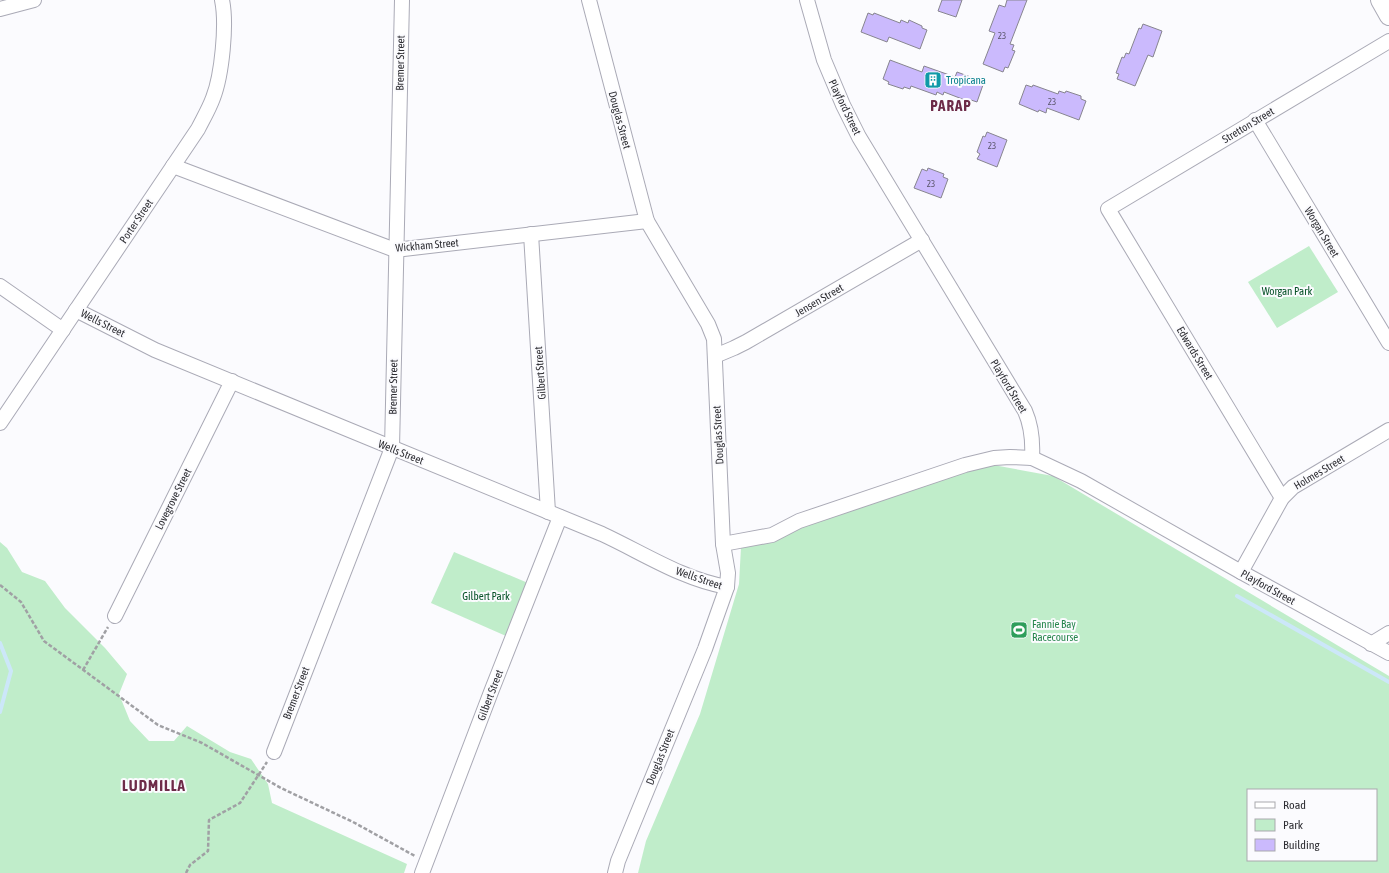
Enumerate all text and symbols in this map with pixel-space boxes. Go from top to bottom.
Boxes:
house number: 23 [998,31,1006,41]
street label: Bremer Street [394,35,406,91]
building icon: Tropicana [923,70,943,90]
place label: Tropicana [946,74,986,86]
street label: Playford Street [826,77,864,137]
street label: Douglas Street [607,90,633,150]
district label: PARAP [930,97,972,114]
house number: 23 [1048,97,1056,107]
street label: Stretton Street [1220,105,1276,145]
house number: 23 [988,141,996,151]
house number: 23 [927,179,935,189]
street label: Porter Street [117,197,155,245]
street label: Worgan Street [1302,205,1342,259]
street label: Wickham Street [395,236,459,254]
street label: Jensen Street [793,281,845,319]
park label: Worgan Park [1262,285,1312,297]
street label: Wells Street [79,307,127,339]
street label: Edwards Street [1175,324,1215,382]
street label: Gilbert Street [532,346,548,400]
street label: Playford Street [988,357,1030,415]
street label: Bremer Street [387,359,399,415]
street label: Douglas Street [710,405,726,465]
street label: Wells Street [376,437,426,467]
street label: Holmes Street [1292,452,1346,492]
street label: Lovegrove Street [152,467,194,531]
street label: Wells Street [674,565,724,591]
street label: Playford Street [1239,567,1297,607]
park label: Gilbert Park [462,590,510,602]
place label: Fannie Bay Racecourse [1032,618,1078,643]
sports icon: Fannie Bay Racecourse [1009,620,1029,640]
street label: Bremer Street [280,665,312,721]
street label: Gilbert Street [475,668,505,722]
street label: Douglas Street [643,727,677,787]
district label: LUDMILLA [122,777,186,794]
legend [1247,789,1377,861]
text: Road [1283,798,1306,812]
text: Park [1283,818,1304,832]
text: Building [1283,838,1321,852]

